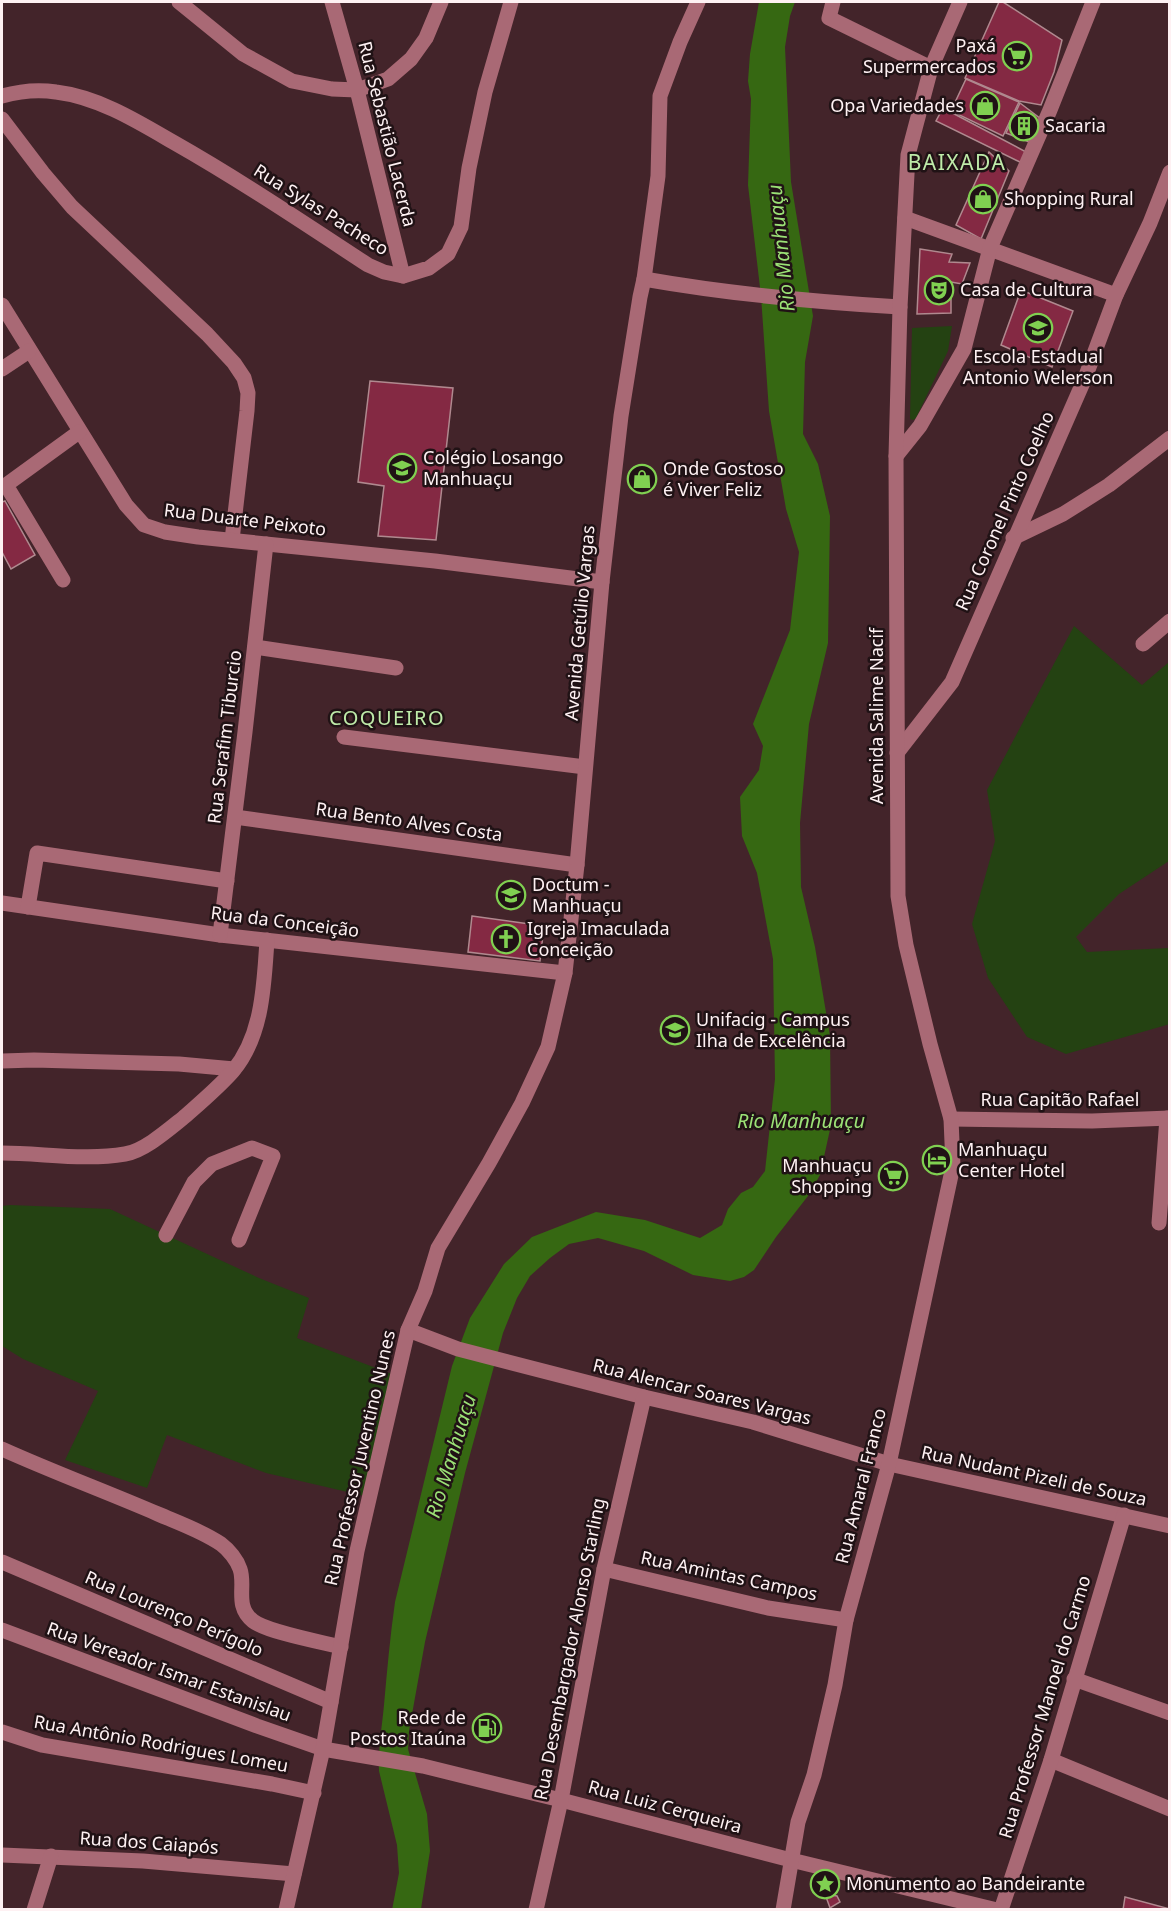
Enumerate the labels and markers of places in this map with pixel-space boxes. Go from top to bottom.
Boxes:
place label: Paxá Supermercados [863,33,996,78]
supermarket icon: Paxá Supermercados [1001,40,1033,72]
shop icon: Opa Variedades [969,90,1001,122]
place label: Opa Variedades [830,93,964,117]
building icon: Sacaria [1008,110,1040,142]
place label: Sacaria [1045,113,1106,137]
shop icon: Shopping Rural [967,183,999,215]
place label: Shopping Rural [1004,186,1134,210]
theatre icon: Casa de Cultura [923,274,955,306]
place label: Casa de Cultura [960,277,1093,301]
school or university icon: Escola Estadual Antonio Welerson [1022,312,1054,344]
place label: Escola Estadual Antonio Welerson [963,344,1113,389]
place label: Colégio Losango Manhuaçu [423,445,563,490]
school or university icon: Colégio Losango Manhuaçu [386,452,418,484]
place label: Onde Gostoso é Viver Feliz [663,456,784,501]
shop icon: Onde Gostoso é Viver Feliz [626,463,658,495]
place label: Doctum - Manhuaçu [532,872,622,917]
school or university icon: Doctum - Manhuaçu [495,879,527,911]
place label: Igreja Imaculada Conceição [527,916,670,961]
church icon: Igreja Imaculada Conceição [490,923,522,955]
place label: Unifacig - Campus Ilha de Excelência [696,1007,850,1052]
school or university icon: Unifacig - Campus Ilha de Excelência [659,1014,691,1046]
place label: Manhuaçu Center Hotel [958,1137,1065,1182]
hotel icon: Manhuaçu Center Hotel [921,1144,953,1176]
place label: Manhuaçu Shopping [782,1153,872,1198]
supermarket icon: Manhuaçu Shopping [877,1160,909,1192]
place label: Rede de Postos Itaúna [350,1705,466,1750]
fuel station icon: Rede de Postos Itaúna [471,1712,503,1744]
place icon: Monumento ao Bandeirante [809,1868,841,1900]
place label: Monumento ao Bandeirante [846,1871,1085,1895]

